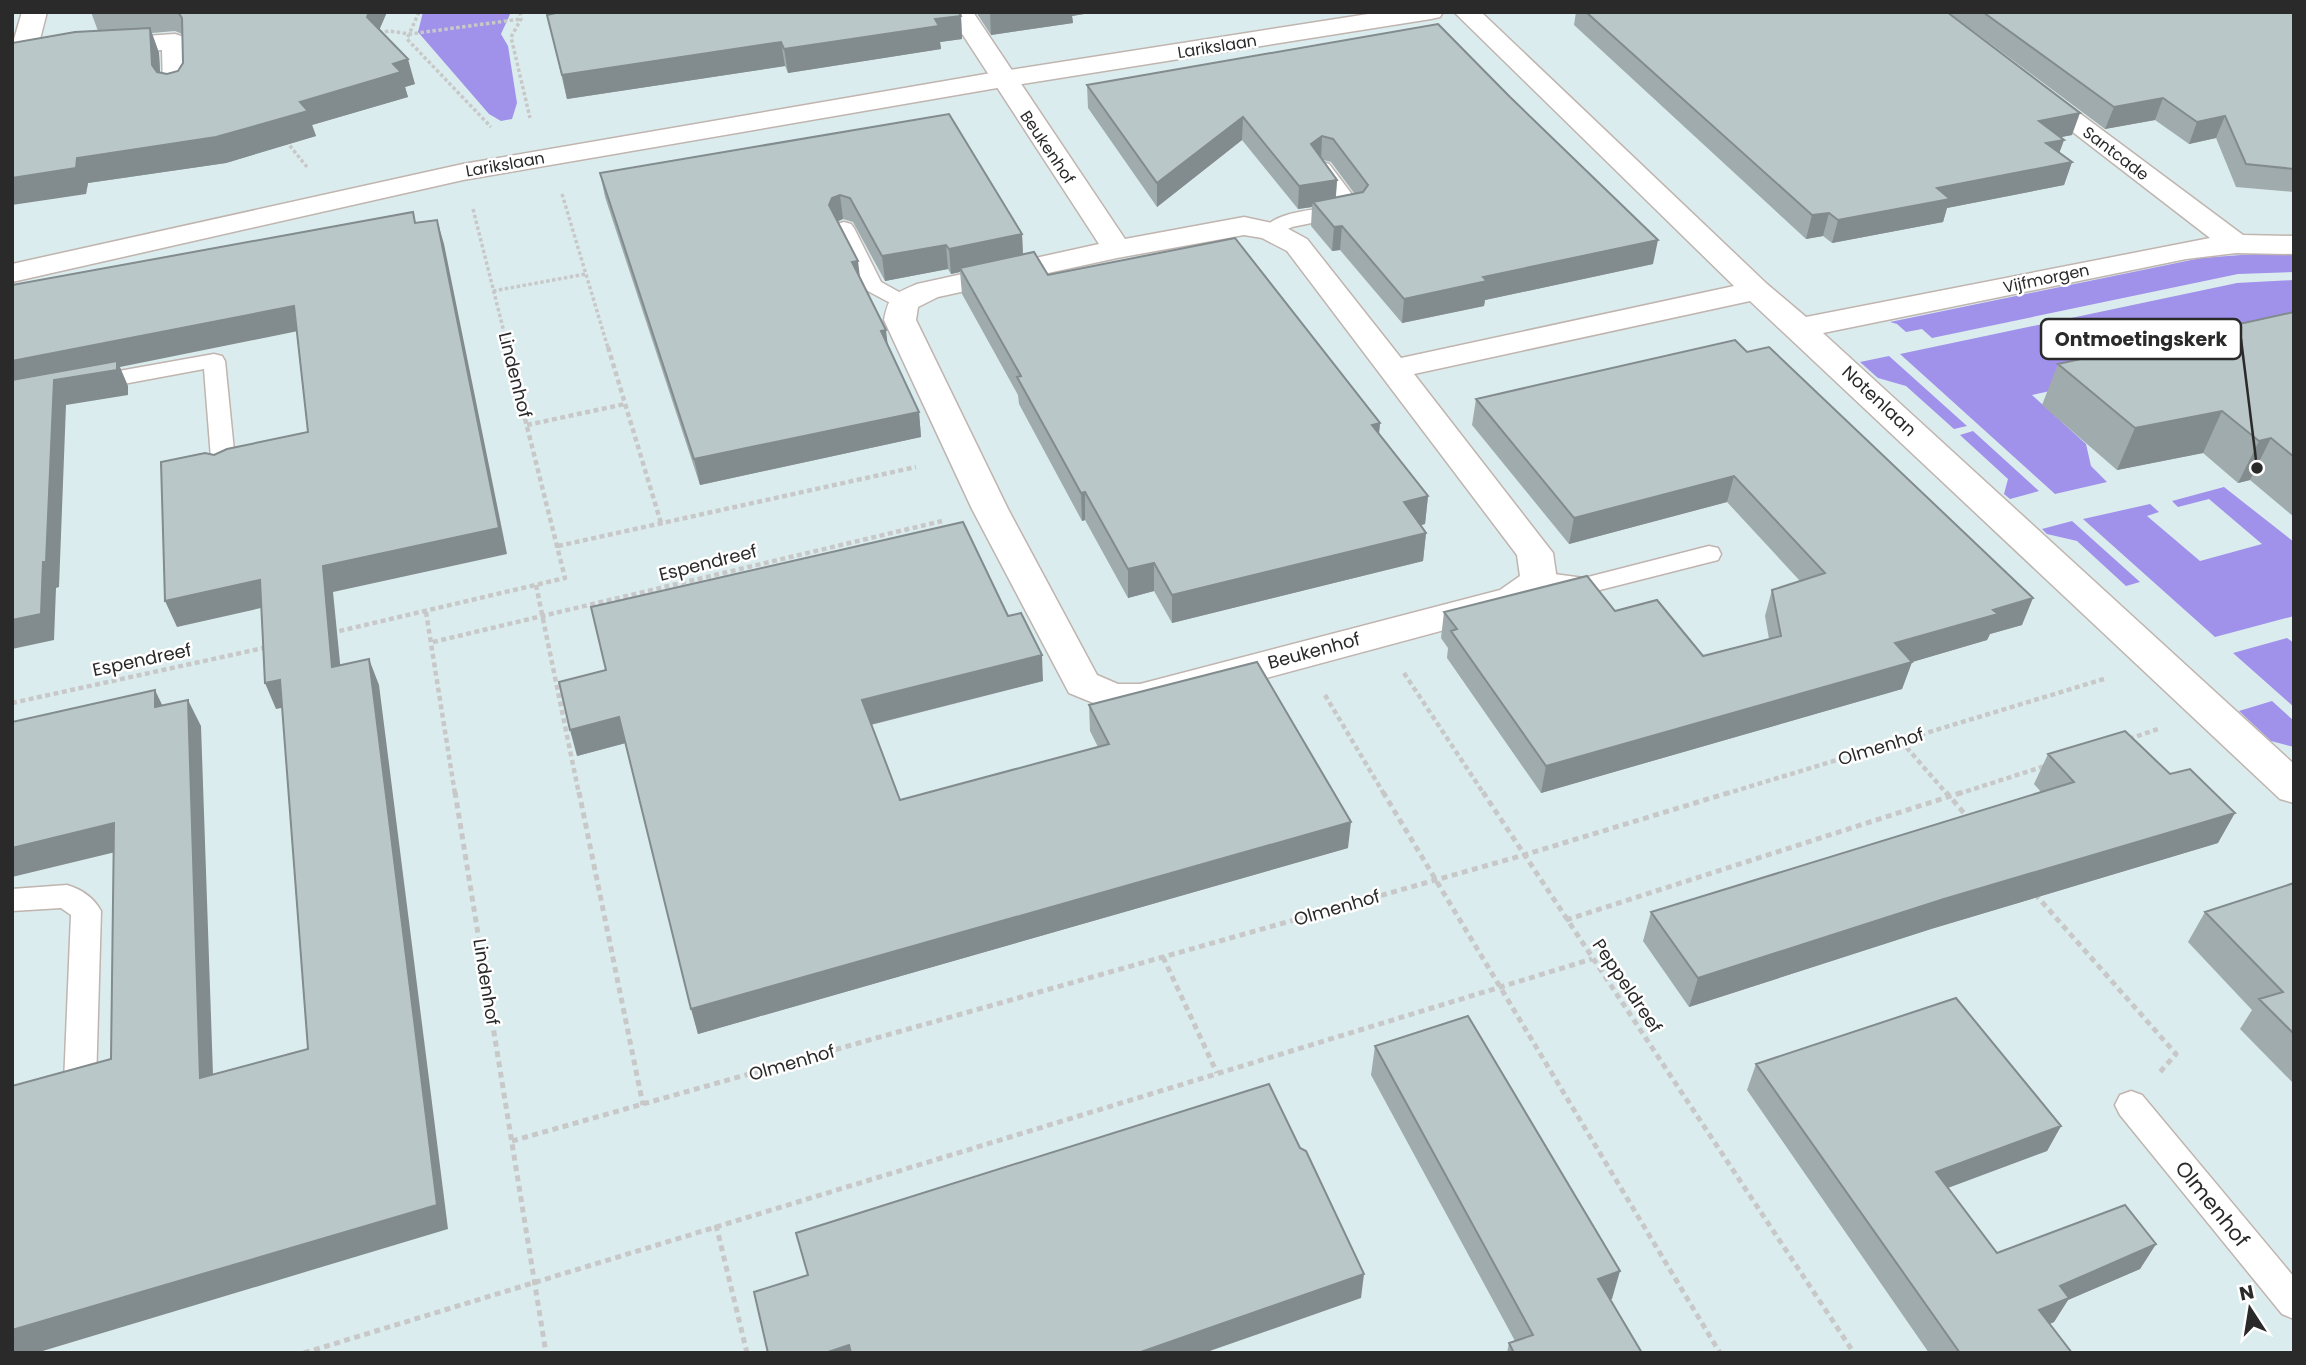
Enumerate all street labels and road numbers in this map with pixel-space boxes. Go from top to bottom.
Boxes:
street label: Larikslaan [1176,29,1258,64]
street label: Beukenhof [1015,106,1081,189]
street label: Santcade [2078,121,2154,186]
street label: Larikslaan [464,146,546,183]
street label: Vijfmorgen [2001,258,2091,299]
street label: Lindenhof [493,329,538,420]
street label: Notenlaan [1837,360,1922,442]
street label: Espendreef [656,538,760,587]
street label: Beukenhof [1265,626,1363,675]
street label: Espendreef [90,637,194,682]
street label: Olmenhof [1835,722,1927,771]
street label: Olmenhof [1291,883,1383,932]
street label: Peppeldreef [1587,934,1668,1038]
street label: Lindenhof [467,937,506,1027]
street label: Olmenhof [746,1038,838,1087]
street label: Olmenhof [2169,1154,2256,1253]

